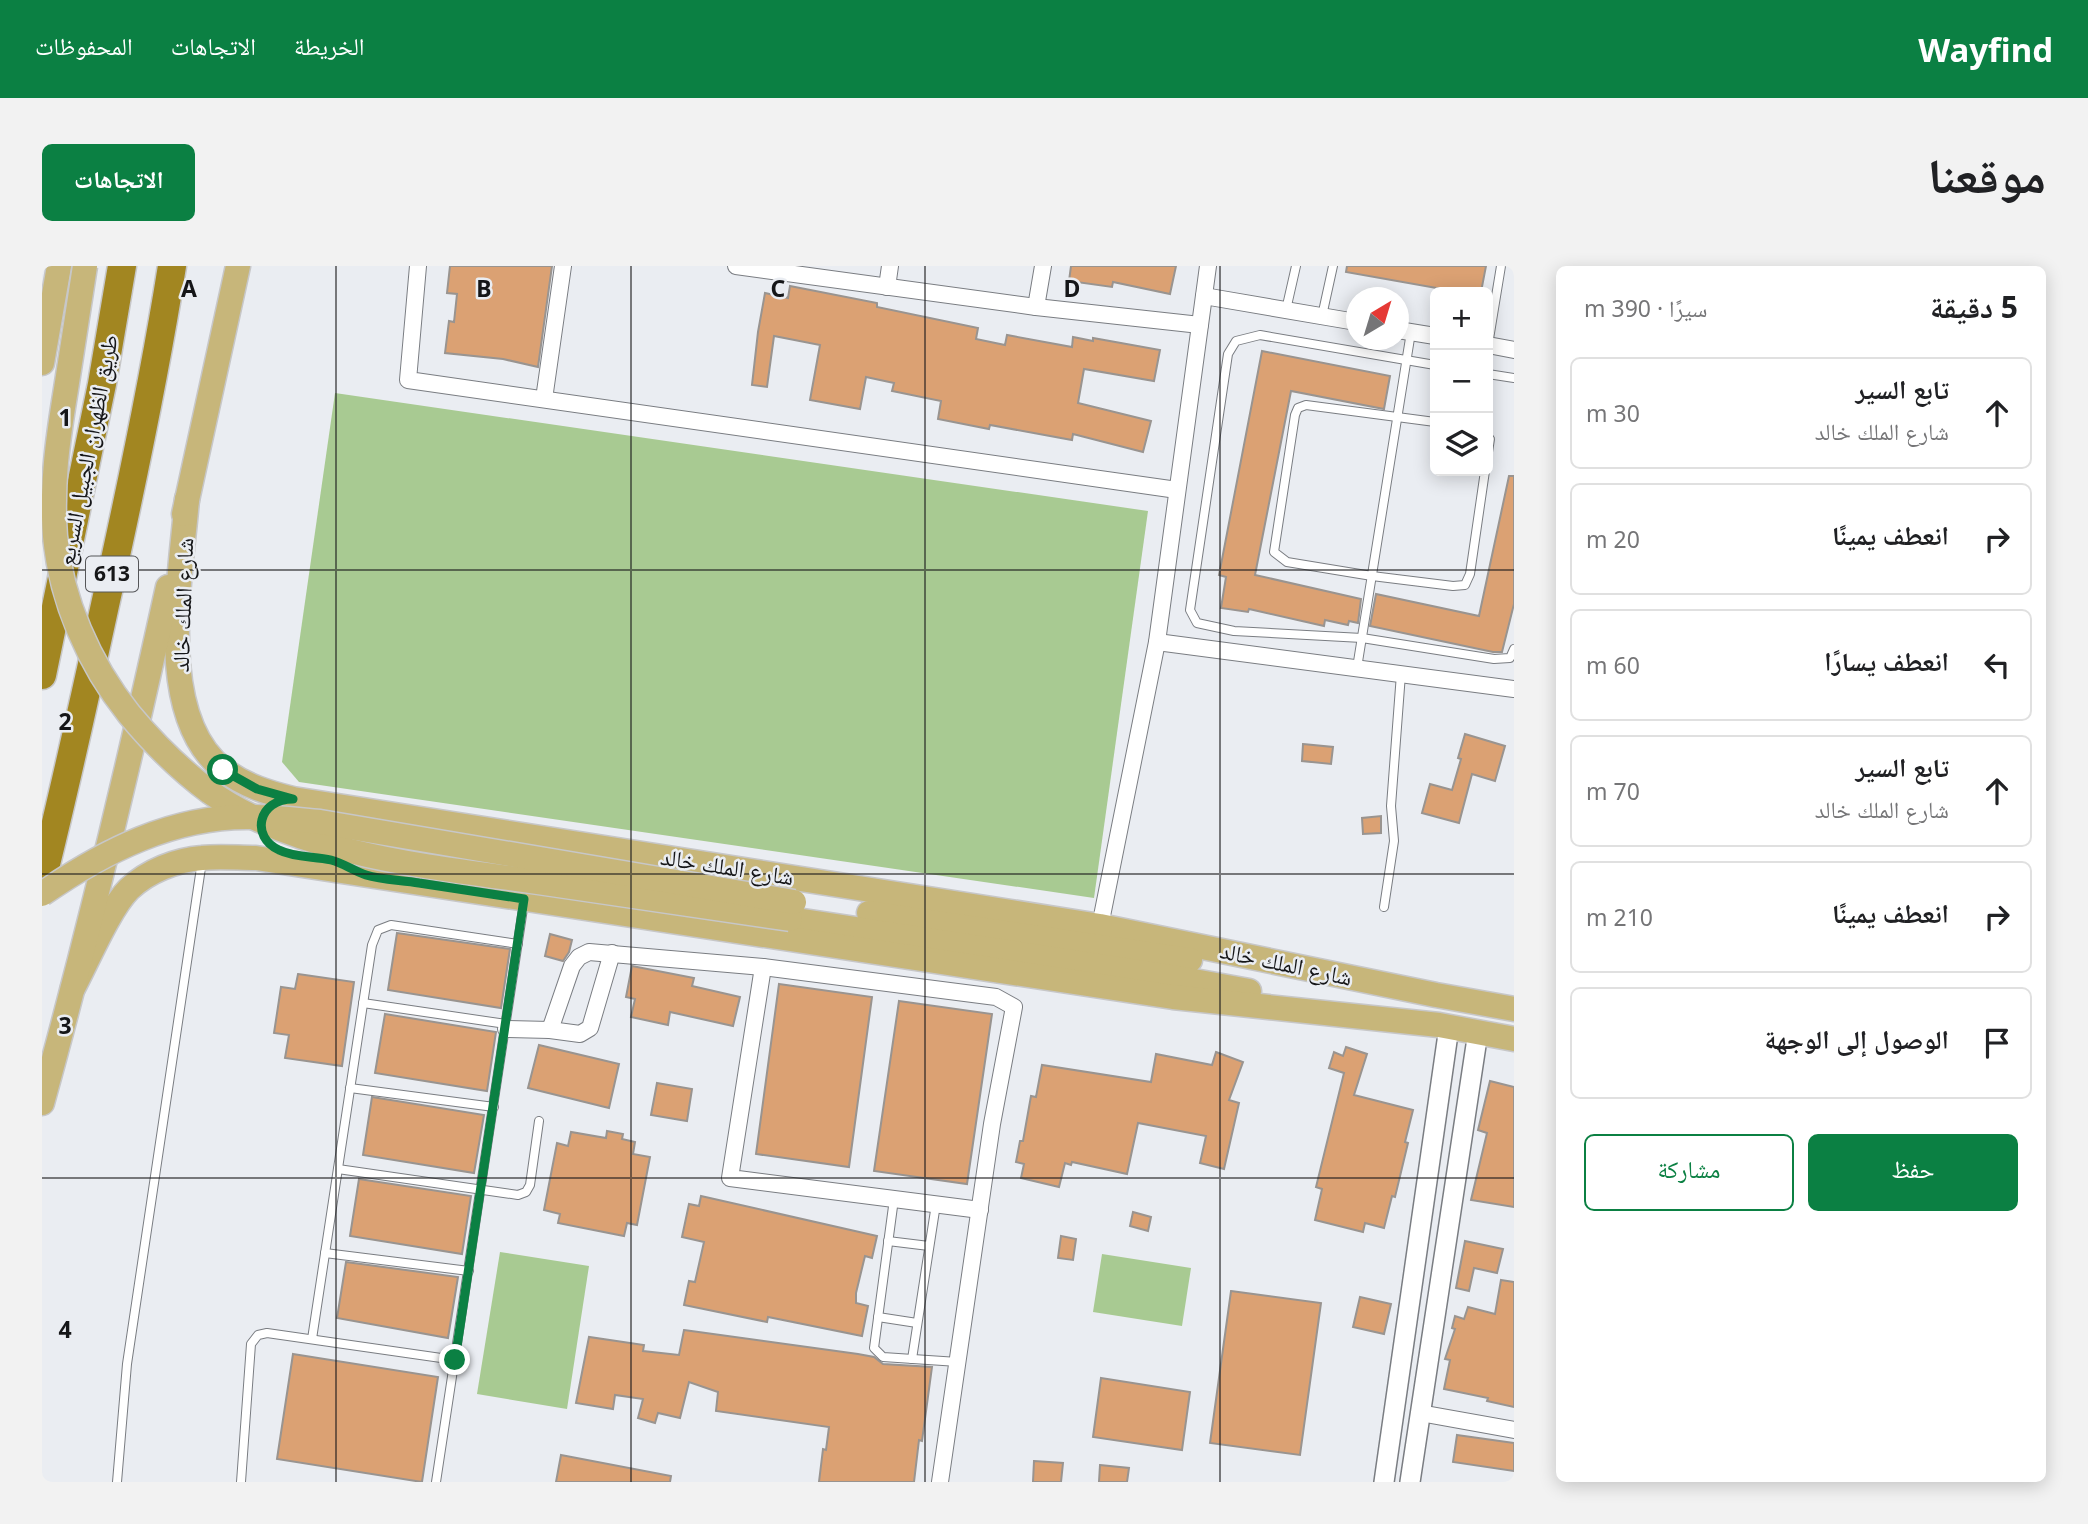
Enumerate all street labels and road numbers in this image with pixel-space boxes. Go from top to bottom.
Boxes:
street label: طريق الظهران الجبيل السريع [49,331,125,568]
street label: شارع الملك خالد [164,537,200,673]
road number: 613 [86,556,138,592]
street label: شارع الملك خالد [658,840,796,892]
street label: شارع الملك خالد [1217,933,1355,993]

